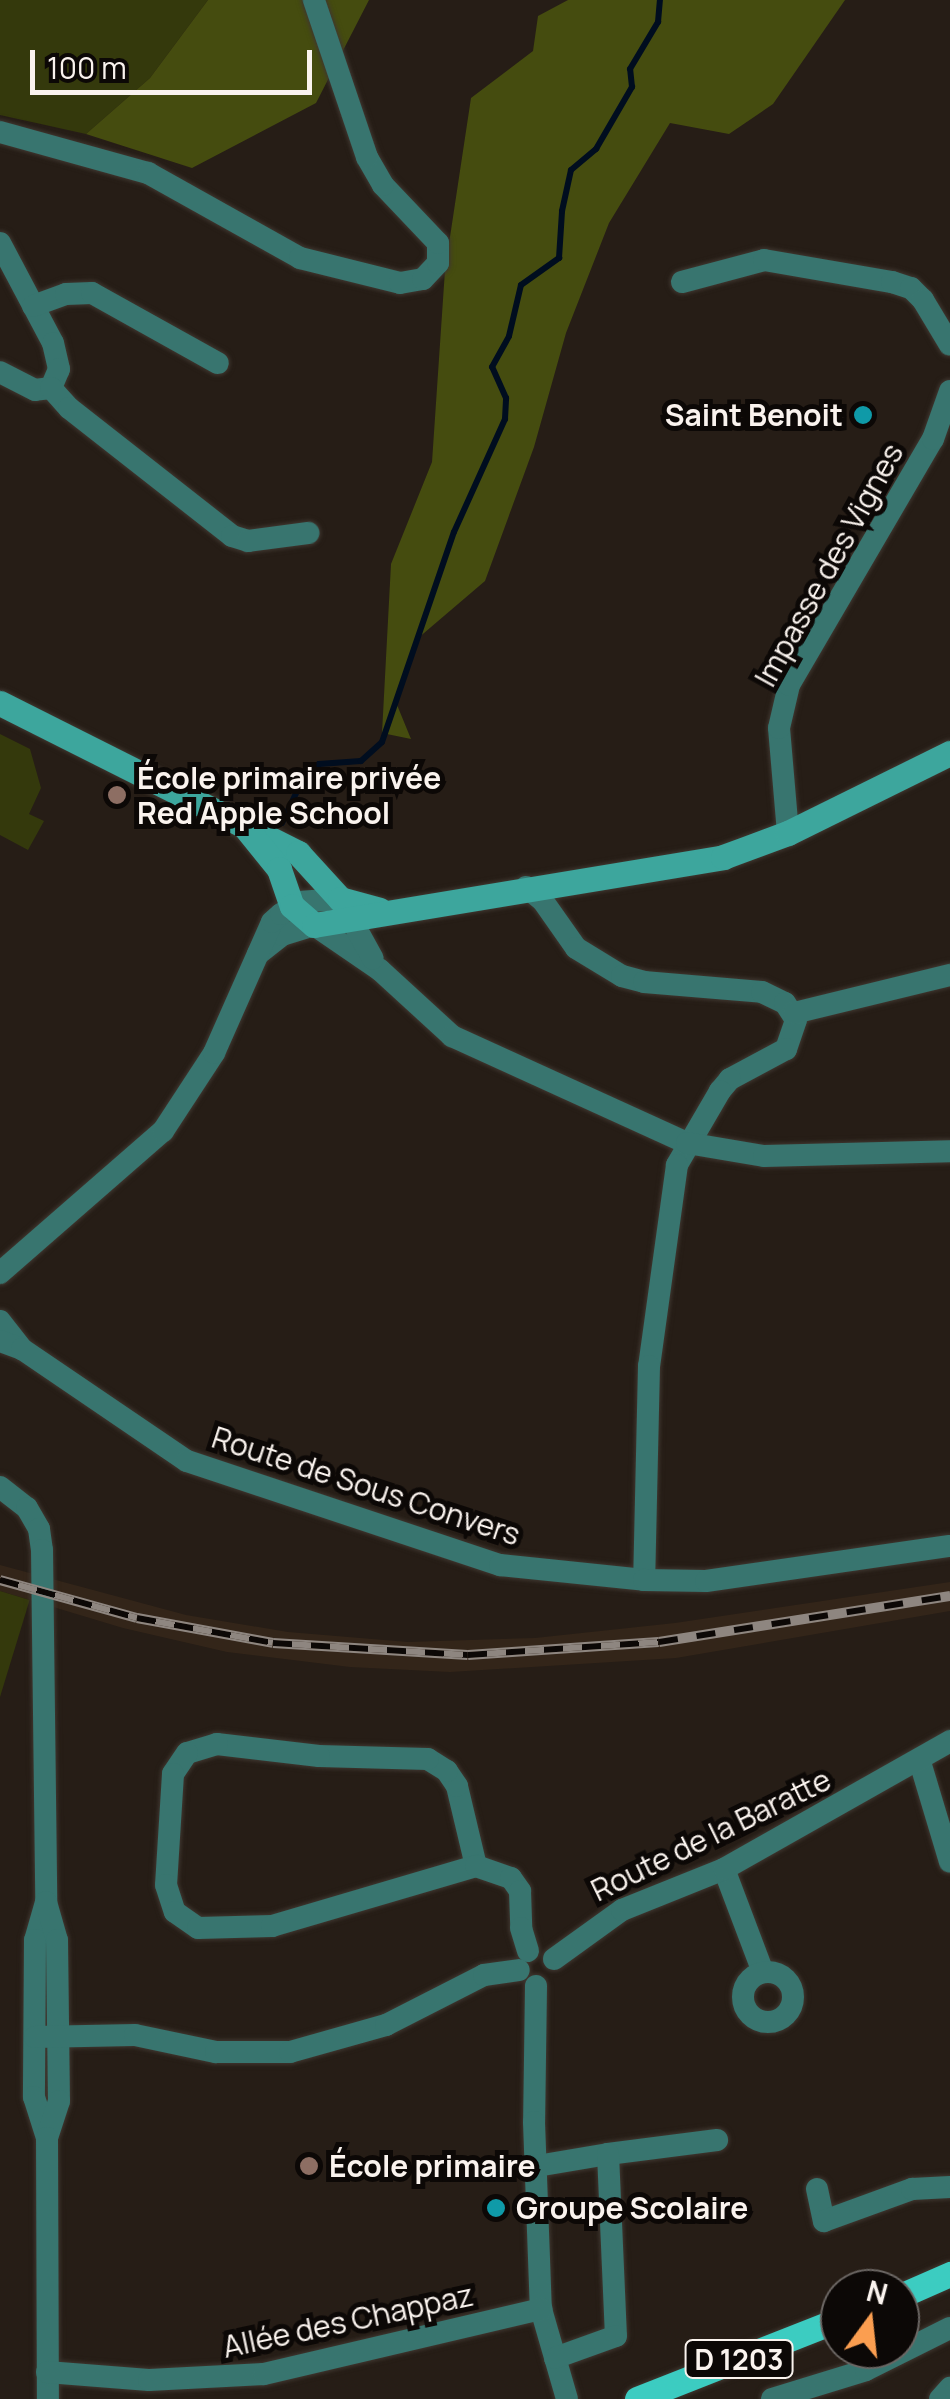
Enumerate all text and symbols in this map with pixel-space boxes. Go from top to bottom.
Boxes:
scale bar [35,30,318,92]
text: 100 m [47,47,127,88]
place label: Saint Benoit [665,397,843,433]
marker: Saint Benoit [852,404,874,426]
street label: Impasse des Vignes [747,437,911,693]
place label: École primaire privée Red Apple School [137,760,441,830]
marker: École primaire privée Red Apple School [106,784,128,806]
street label: Route de Sous Convers [207,1419,525,1553]
street label: Route de la Baratte [585,1761,837,1909]
place label: École primaire [329,2148,536,2184]
marker: École primaire [298,2155,320,2177]
place label: Groupe Scolaire [516,2190,748,2226]
marker: Groupe Scolaire [485,2197,507,2219]
north arrow [820,2269,920,2369]
text: N [863,2271,892,2313]
street label: Allée des Chappaz [219,2277,477,2365]
road number: D 1203 [684,2336,794,2382]

